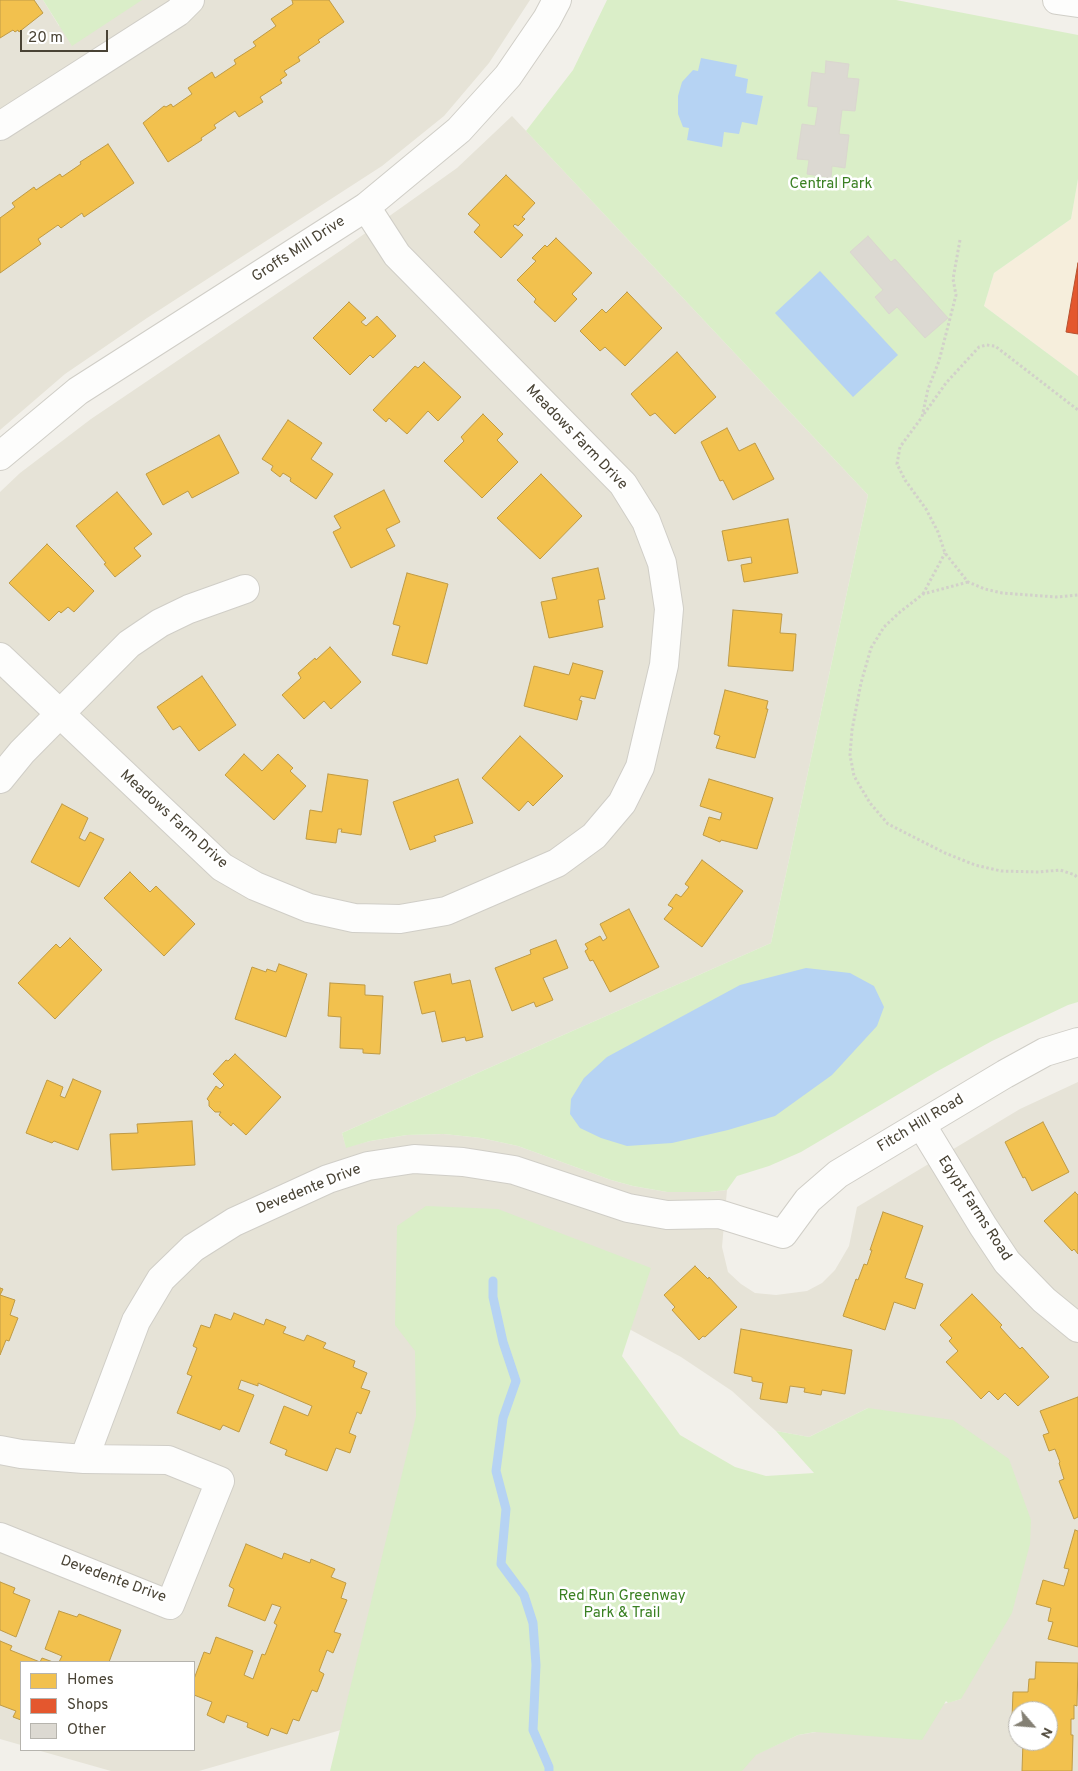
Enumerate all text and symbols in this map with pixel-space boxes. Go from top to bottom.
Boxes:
scale bar [22,20,110,52]
text: 20 m [28,29,63,48]
park label: Central Park [789,176,873,194]
street label: Groffs Mill Drive [249,213,349,287]
street label: Meadows Farm Drive [521,382,631,494]
street label: Meadows Farm Drive [115,767,231,873]
street label: Fitch Hill Road [875,1091,967,1157]
street label: Egypt Farms Road [933,1153,1015,1265]
street label: Devedente Drive [254,1161,364,1219]
street label: Devedente Drive [58,1553,168,1607]
park label: Red Run Greenway Park & Trail [558,1588,686,1623]
legend [20,1661,195,1751]
text: Homes [67,1671,114,1690]
text: Shops [67,1696,108,1715]
north arrow [1008,1701,1058,1751]
text: Other [67,1721,106,1740]
text: N [1036,1724,1056,1741]

